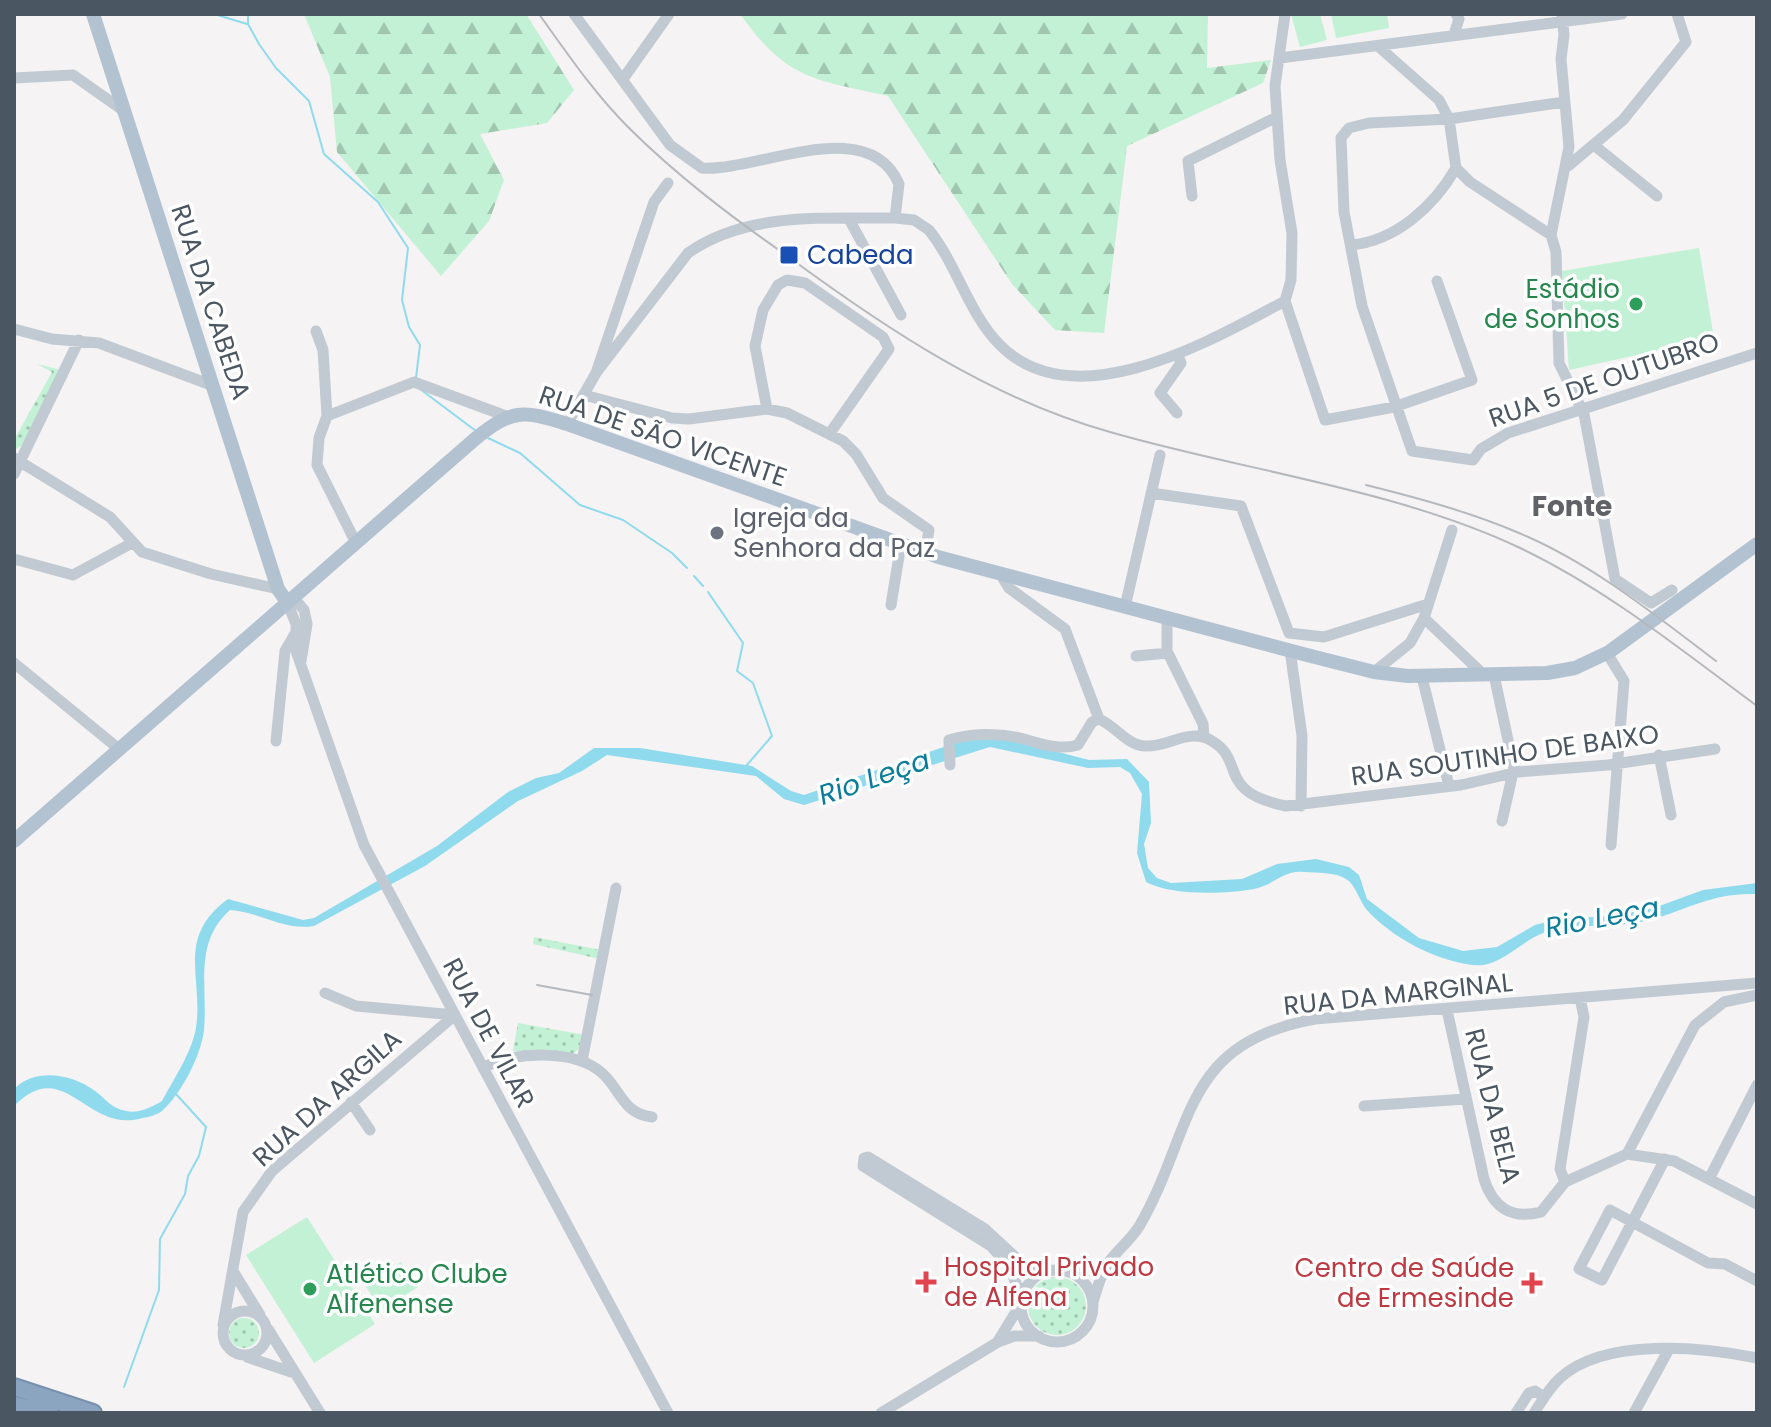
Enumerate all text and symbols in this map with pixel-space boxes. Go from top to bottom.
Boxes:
street label: RUA DA CABEDA [162,200,260,404]
place label: Cabeda [807,237,914,273]
marker: Cabeda [778,244,800,266]
place label: Estádio de Sonhos [1484,271,1620,337]
marker: Estádio de Sonhos [1627,295,1645,313]
street label: RUA 5 DE OUTUBRO [1484,324,1724,436]
street label: RUA DE SÃO VICENTE [534,377,792,495]
district label: Fonte [1532,487,1612,526]
place label: Igreja da Senhora da Paz [733,500,935,566]
marker: Igreja da Senhora da Paz [708,524,726,542]
street label: RUA SOUTINHO DE BAIXO [1349,716,1661,794]
water label: Rio Leça [813,740,935,815]
water label: Rio Leça [1542,887,1663,948]
street label: RUA DE VILAR [434,952,544,1114]
street label: RUA DA MARGINAL [1282,964,1514,1024]
street label: RUA DA ARGILA [245,1021,409,1175]
street label: RUA DA BELA [1456,1025,1530,1187]
place label: Hospital Privado de Alfena [944,1249,1154,1315]
place label: Centro de Saúde de Ermesinde [1295,1250,1514,1316]
place label: Atlético Clube Alfenense [326,1256,508,1322]
marker: Hospital Privado de Alfena [915,1271,937,1293]
marker: Centro de Saúde de Ermesinde [1521,1272,1543,1294]
marker: Atlético Clube Alfenense [301,1280,319,1298]

